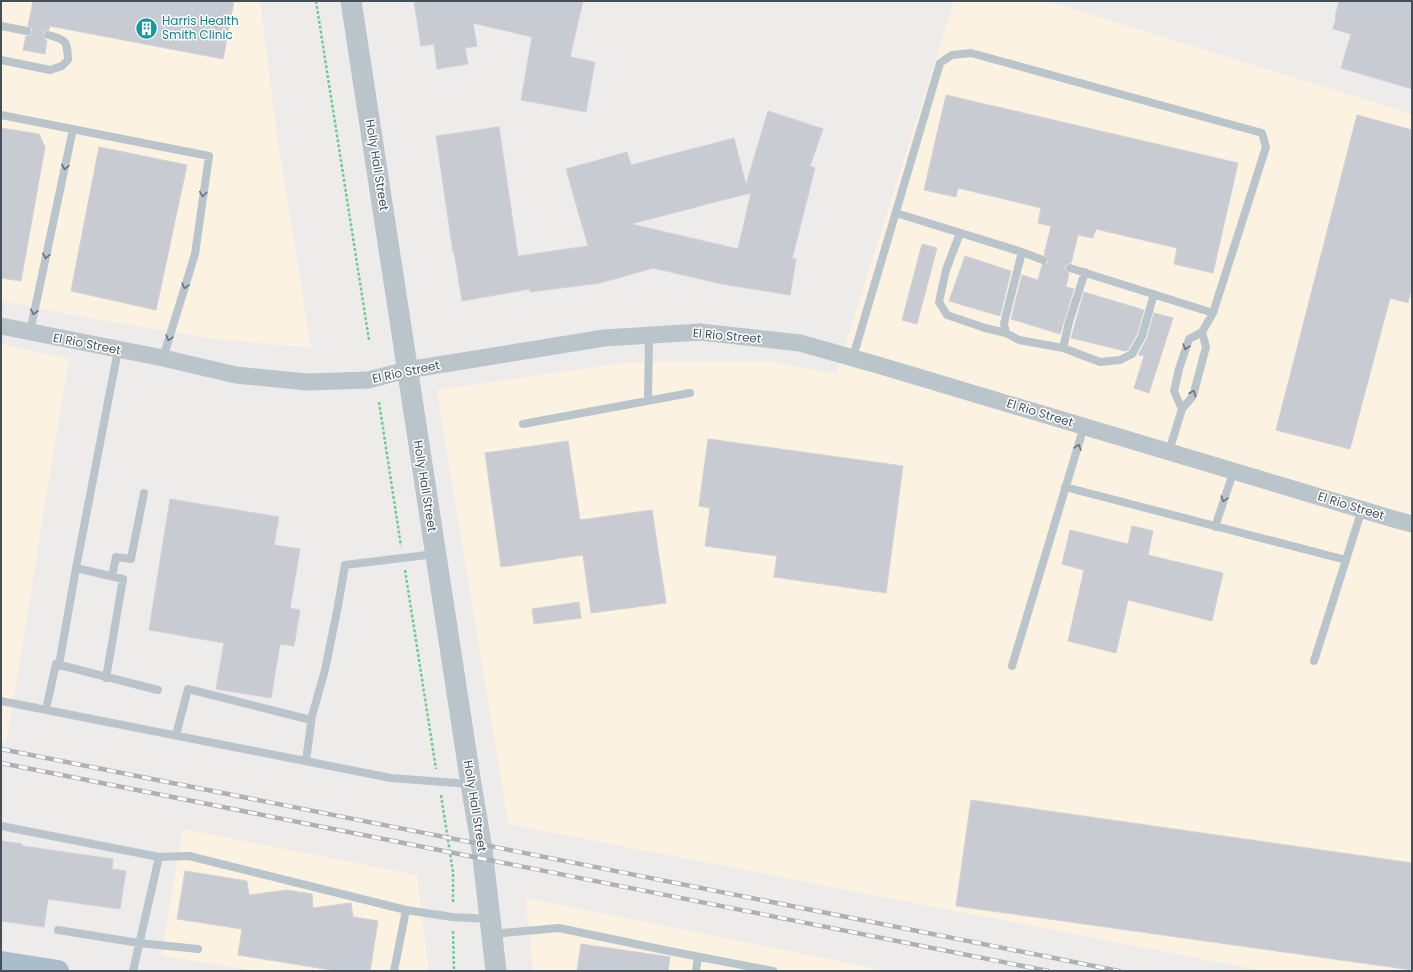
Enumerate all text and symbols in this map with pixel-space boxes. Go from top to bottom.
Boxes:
place label: Harris Health Smith Clinic [162,12,239,43]
building icon: Harris Health Smith Clinic [133,15,159,41]
street label: Holly Hall Street [362,118,393,212]
one-way arrow [61,164,69,171]
one-way arrow [199,191,208,197]
one-way arrow [43,252,51,259]
one-way arrow [181,282,190,289]
one-way arrow [31,309,39,315]
street label: El Rio Street [692,324,762,347]
street label: El Rio Street [52,329,122,358]
one-way arrow [165,334,174,341]
one-way arrow [1182,343,1191,350]
street label: El Rio Street [371,356,441,387]
one-way arrow [1189,389,1197,396]
street label: El Rio Street [1005,394,1075,431]
street label: Holly Hall Street [410,439,441,533]
one-way arrow [1073,443,1082,450]
street label: El Rio Street [1316,487,1386,524]
one-way arrow [1221,495,1229,502]
street label: Holly Hall Street [460,759,491,853]

